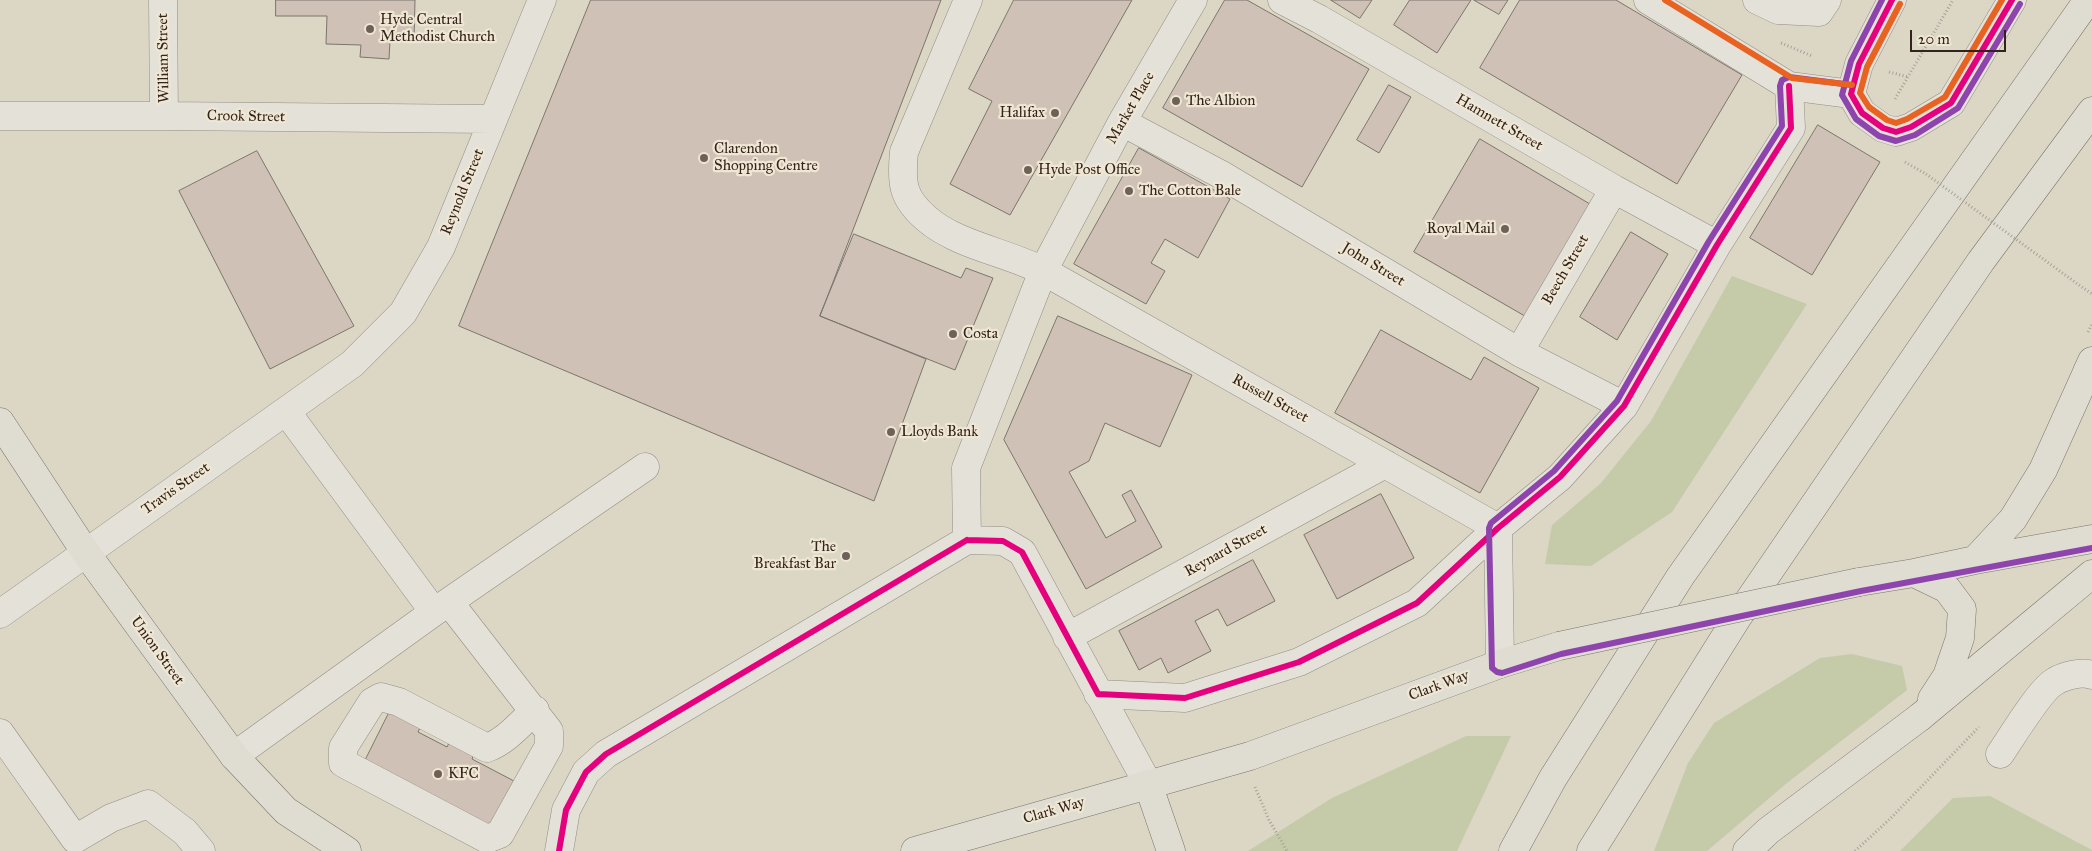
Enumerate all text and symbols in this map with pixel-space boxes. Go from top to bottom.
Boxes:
place label: Hyde Central Methodist Church [380,11,495,46]
street label: William Street [154,13,174,103]
scale bar [1912,20,2008,52]
marker: Hyde Central Methodist Church [364,23,376,35]
text: 20 m [1918,30,1950,48]
street label: Market Place [1103,69,1159,147]
street label: Hamnett Street [1452,91,1546,155]
place label: The Albion [1186,92,1255,110]
marker: The Albion [1170,95,1182,107]
place label: Halifax [999,104,1045,122]
street label: Crook Street [207,107,285,127]
marker: Halifax [1049,107,1061,119]
place label: Clarendon Shopping Centre [714,140,818,175]
street label: Reynold Street [438,146,488,238]
marker: Clarendon Shopping Centre [698,152,710,164]
place label: Hyde Post Office [1038,161,1140,179]
marker: Hyde Post Office [1022,164,1034,176]
place label: The Cotton Bale [1139,182,1241,200]
marker: The Cotton Bale [1123,185,1135,197]
place label: Royal Mail [1426,220,1495,238]
marker: Royal Mail [1499,223,1511,235]
street label: Beech Street [1539,232,1593,308]
street label: John Street [1338,239,1408,291]
place label: Costa [963,325,998,343]
marker: Costa [947,328,959,340]
street label: Russell Street [1229,371,1311,427]
place label: Lloyds Bank [901,423,978,441]
marker: Lloyds Bank [885,426,897,438]
street label: Travis Street [138,459,214,519]
street label: Reynard Street [1182,521,1270,581]
place label: The Breakfast Bar [754,538,836,573]
marker: The Breakfast Bar [840,550,852,562]
street label: Union Street [126,613,188,689]
street label: Clark Way [1406,667,1472,705]
place label: KFC [448,765,479,783]
marker: KFC [432,768,444,780]
street label: Clark Way [1021,794,1087,828]

